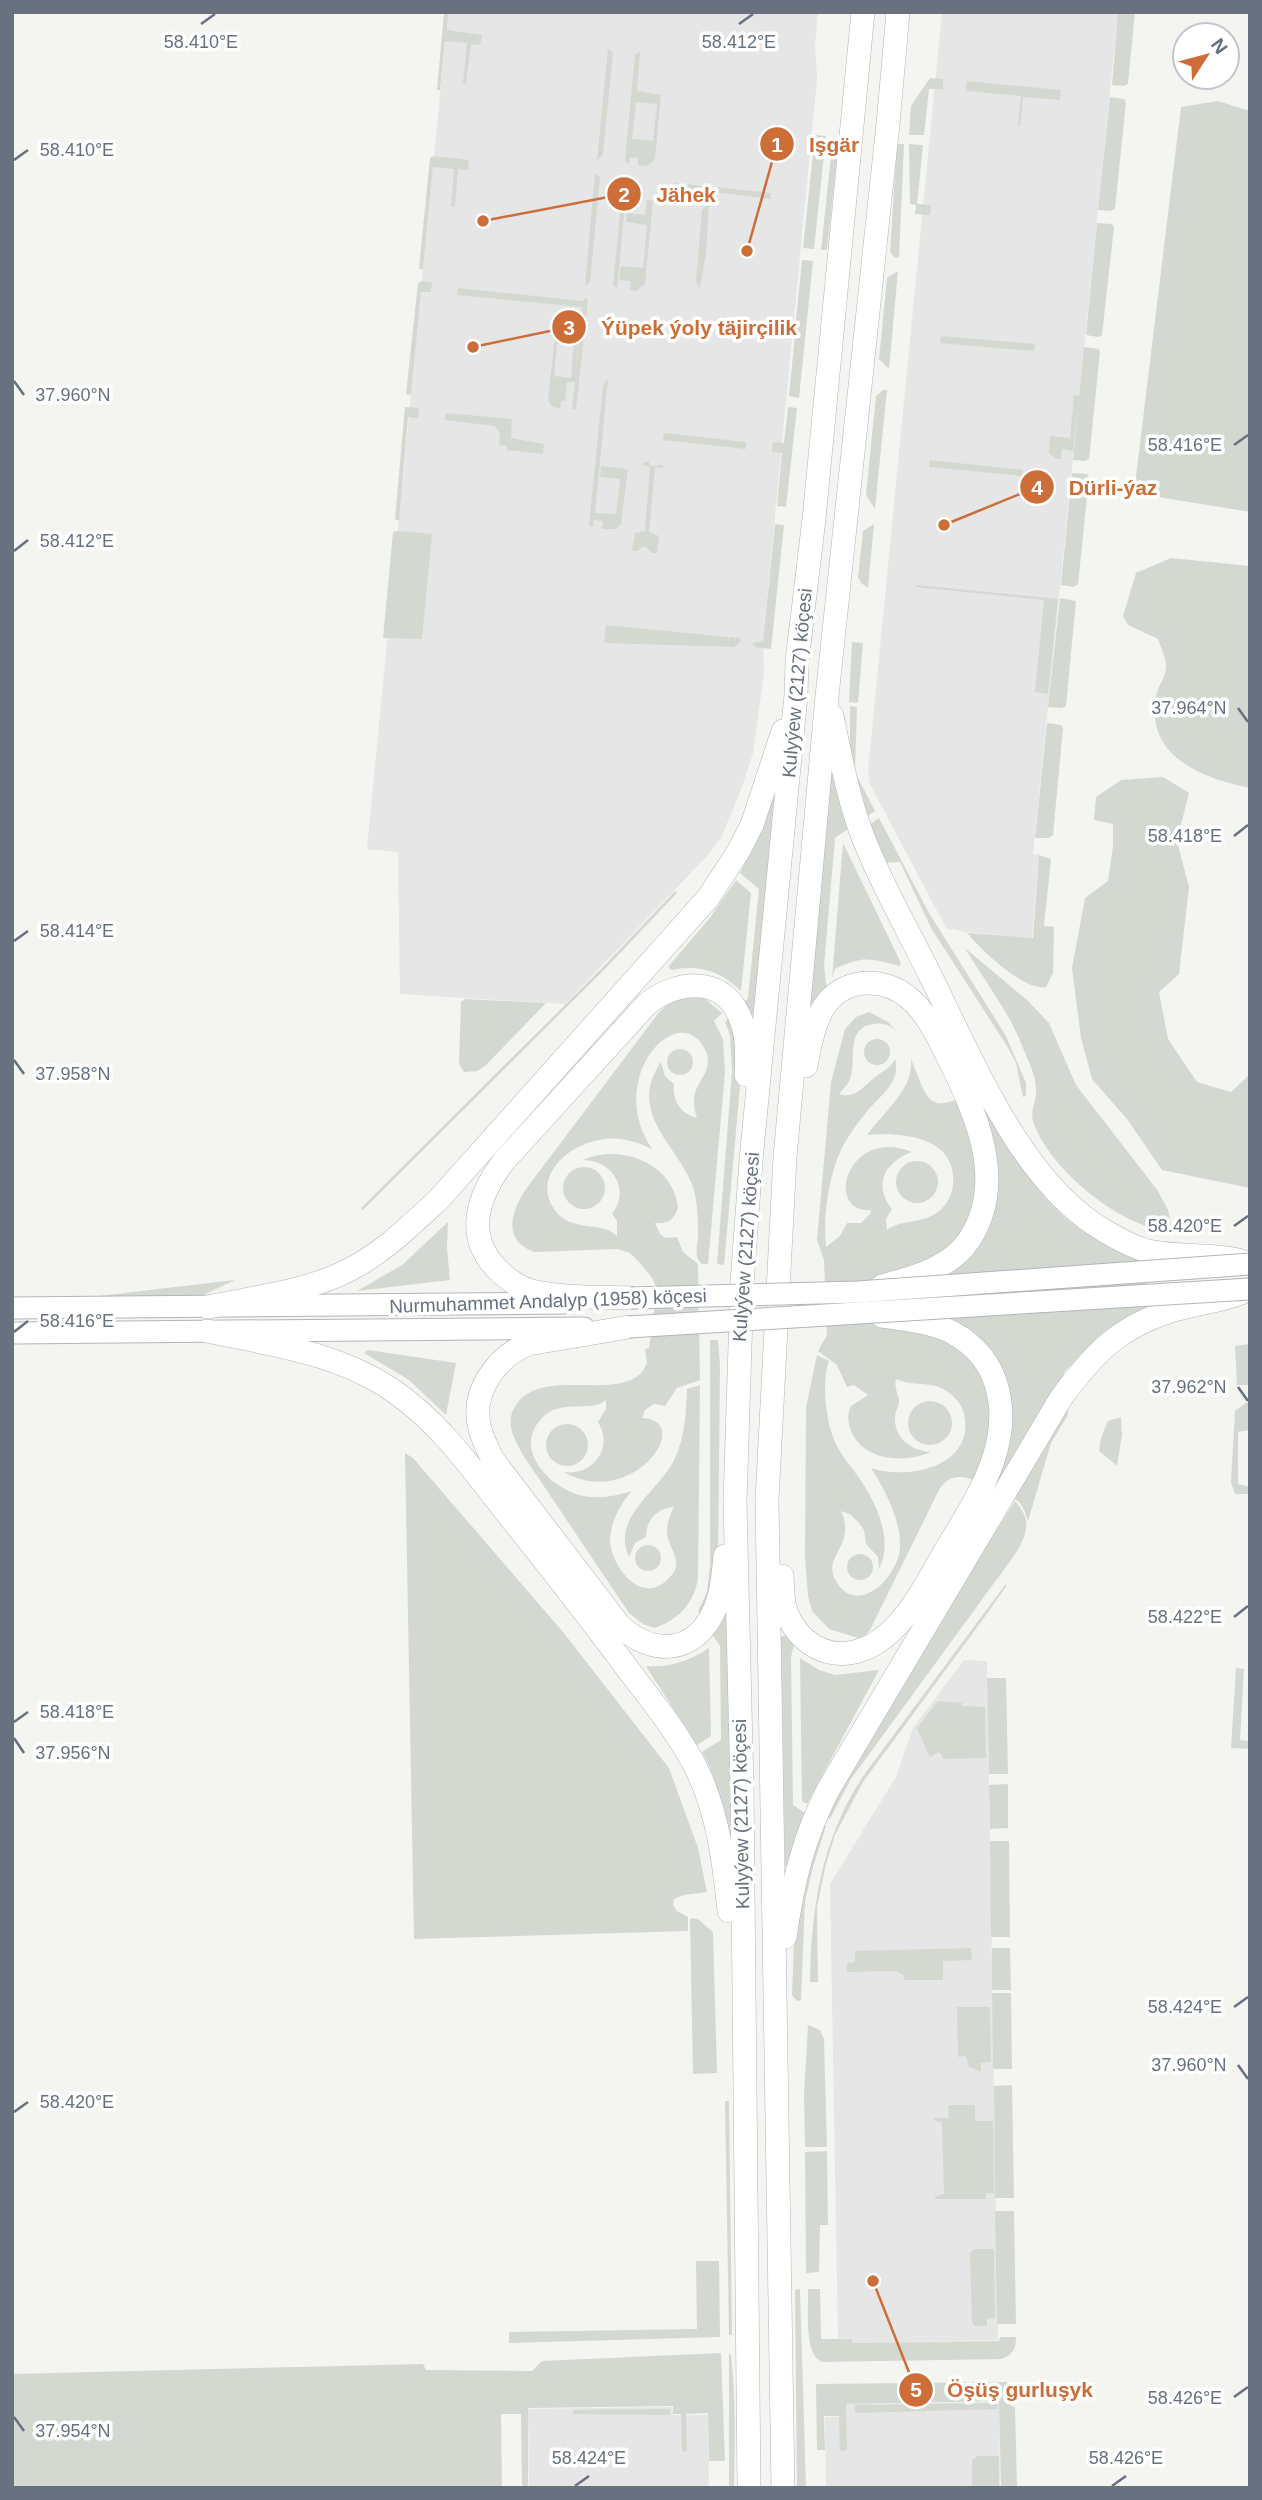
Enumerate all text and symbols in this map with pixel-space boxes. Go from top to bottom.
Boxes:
north arrow [1171,21,1241,91]
text: 58.410°E [164,32,238,52]
text: 58.412°E [702,32,776,52]
text: N [1207,35,1232,58]
callout: Işgär [759,123,873,165]
text: 1 [771,133,783,156]
text: Işgär [809,133,859,156]
text: 58.410°E [40,140,114,160]
callout: Jähek [607,173,729,215]
text: 2 [618,183,630,206]
text: Jähek [656,183,716,206]
callout: Ýüpek ýoly täjirçilik [551,306,811,348]
text: 3 [563,316,575,339]
text: Ýüpek ýoly täjirçilik [601,316,797,339]
text: 37.960°N [35,385,111,405]
text: 58.416°E [1148,435,1222,455]
callout: Dürli-ýaz [1019,466,1171,508]
text: 4 [1031,476,1043,499]
text: Dürli-ýaz [1069,476,1157,499]
text: 58.412°E [40,531,114,551]
street label: Kulyýew (2127) köçesi [778,587,816,779]
text: 37.964°N [1151,698,1227,718]
text: 58.418°E [1148,826,1222,846]
text: 58.414°E [40,921,114,941]
text: 37.958°N [35,1064,111,1084]
street label: Kulyýew (2127) köçesi [729,1151,763,1343]
text: 58.420°E [1148,1216,1222,1236]
street label: Nurmuhammet Andalyp (1958) köçesi [389,1285,707,1317]
text: 58.416°E [40,1311,114,1331]
text: 37.962°N [1151,1377,1227,1397]
text: 58.422°E [1148,1607,1222,1627]
text: 58.418°E [40,1702,114,1722]
street label: Kulyýew (2127) köçesi [729,1719,753,1909]
text: 37.956°N [35,1743,111,1763]
text: 58.424°E [1148,1997,1222,2017]
text: 37.960°N [1151,2055,1227,2075]
text: 58.420°E [40,2092,114,2112]
callout: Öşüş gurluşyk [899,2369,1107,2411]
text: 5 [910,2378,922,2401]
text: Öşüş gurluşyk [947,2378,1093,2401]
text: 58.426°E [1148,2388,1222,2408]
text: 37.954°N [35,2421,111,2441]
text: 58.424°E [552,2448,626,2468]
text: 58.426°E [1089,2448,1163,2468]

